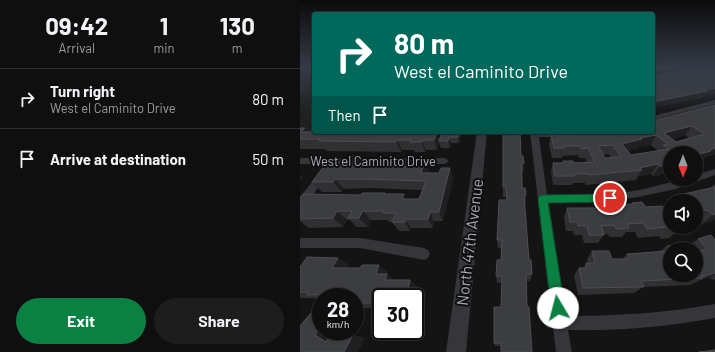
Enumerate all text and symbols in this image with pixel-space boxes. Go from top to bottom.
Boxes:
text: 09:42 [45,11,108,40]
text: 1 [160,11,168,40]
text: 130 [220,11,255,40]
text: 80 m [394,26,454,60]
icon: right [328,28,380,80]
text: Arrival [59,40,95,56]
text: min [153,40,175,56]
text: m [232,40,243,56]
text: West el Caminito Drive [394,60,568,82]
text: Turn right [50,82,115,100]
icon: right [16,88,38,110]
text: 80 m [252,90,284,108]
text: West el Caminito Drive [50,100,176,116]
icon: arrive [369,104,391,126]
text: Then [328,106,361,124]
north arrow [663,146,703,186]
map controls [663,146,703,282]
icon: arrive [16,148,38,170]
text: Arrive at destination [50,150,186,168]
text: 50 m [252,150,284,168]
street label: West el Caminito Drive [310,153,436,169]
street label: North 47th Avenue [452,177,486,307]
pin [593,181,627,215]
icon: arrive [599,187,621,209]
button: sound [663,194,703,234]
button: search [663,242,703,282]
position arrow [537,287,579,329]
speed limit sign: 30 [372,288,424,340]
text: 28 [327,297,349,321]
button: Exit [16,298,146,344]
button: Share [154,298,284,344]
text: km/h [327,318,349,330]

